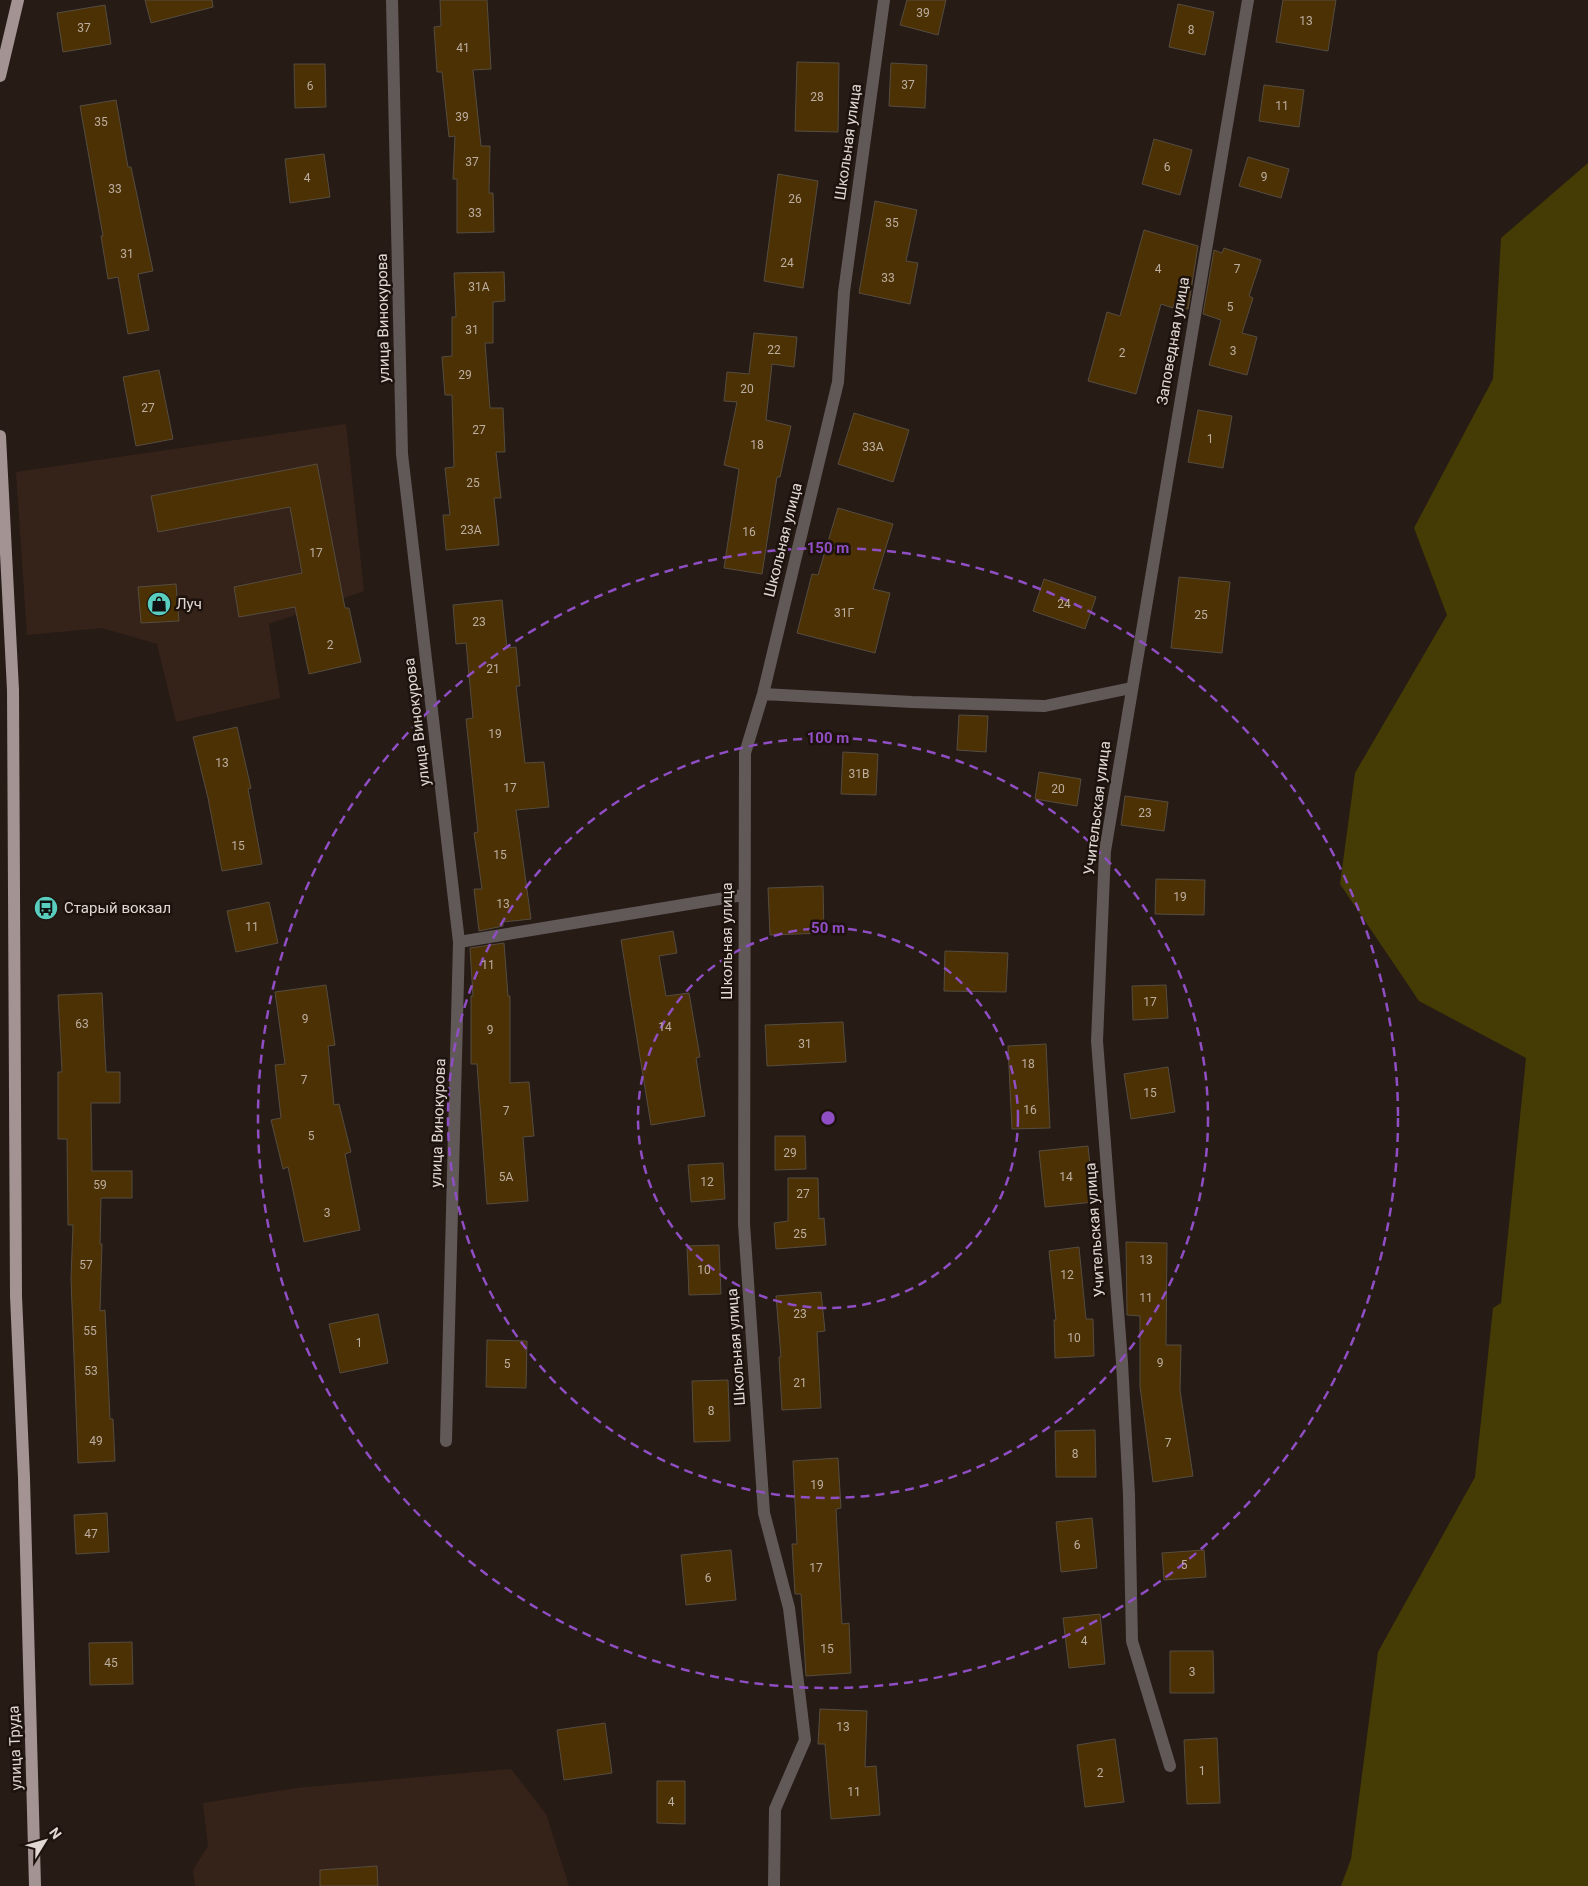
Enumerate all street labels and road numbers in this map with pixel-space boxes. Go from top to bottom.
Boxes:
street label: Школьная улица [831,83,865,201]
street label: улица Винокурова [373,253,393,383]
street label: Заповедная улица [1153,276,1193,406]
street label: Школьная улица [760,481,806,599]
street label: улица Винокурова [400,657,434,787]
street label: Учительская улица [1080,740,1114,876]
street label: Школьная улица [718,882,736,1000]
street label: улица Винокурова [427,1058,449,1188]
street label: Учительская улица [1081,1162,1109,1298]
street label: Школьная улица [723,1288,749,1406]
street label: улица Труда [5,1705,25,1791]

